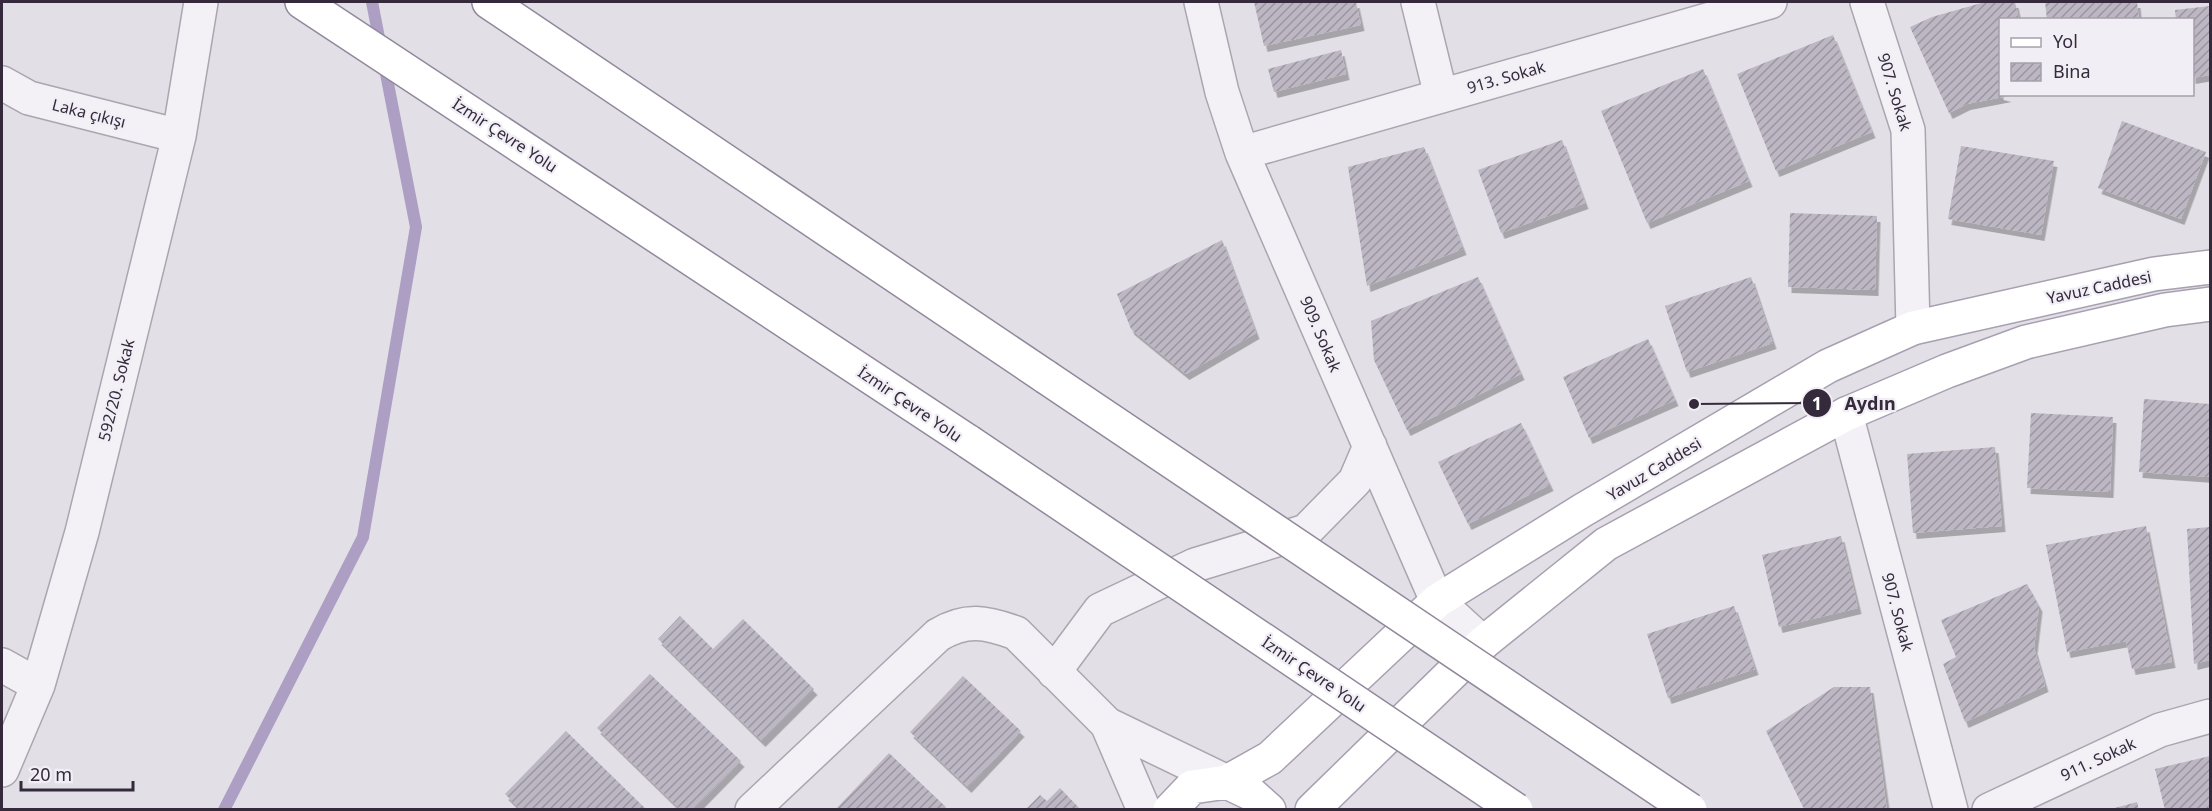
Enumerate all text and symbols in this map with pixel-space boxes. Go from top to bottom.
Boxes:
legend [1999,18,2194,96]
text: Yol [2053,29,2078,53]
street label: 907. Sokak [1873,50,1917,134]
street label: 913. Sokak [1464,55,1548,99]
text: Bina [2053,59,2091,83]
street label: Laka çıkışı [50,93,128,133]
street label: İzmir Çevre Yolu [448,93,562,177]
street label: Yavuz Caddesi [2045,265,2153,309]
street label: 909. Sokak [1295,293,1347,376]
street label: 592/20. Sokak [93,336,139,443]
street label: İzmir Çevre Yolu [854,361,966,447]
callout: Aydın [1802,385,1907,421]
text: 1 [1812,391,1822,415]
text: Aydın [1844,391,1896,415]
street label: Yavuz Caddesi [1603,432,1705,506]
street label: 907. Sokak [1877,570,1919,654]
street label: İzmir Çevre Yolu [1258,631,1370,717]
street label: 911. Sokak [2057,732,2140,786]
scale bar [21,754,134,792]
text: 20 m [30,762,72,786]

